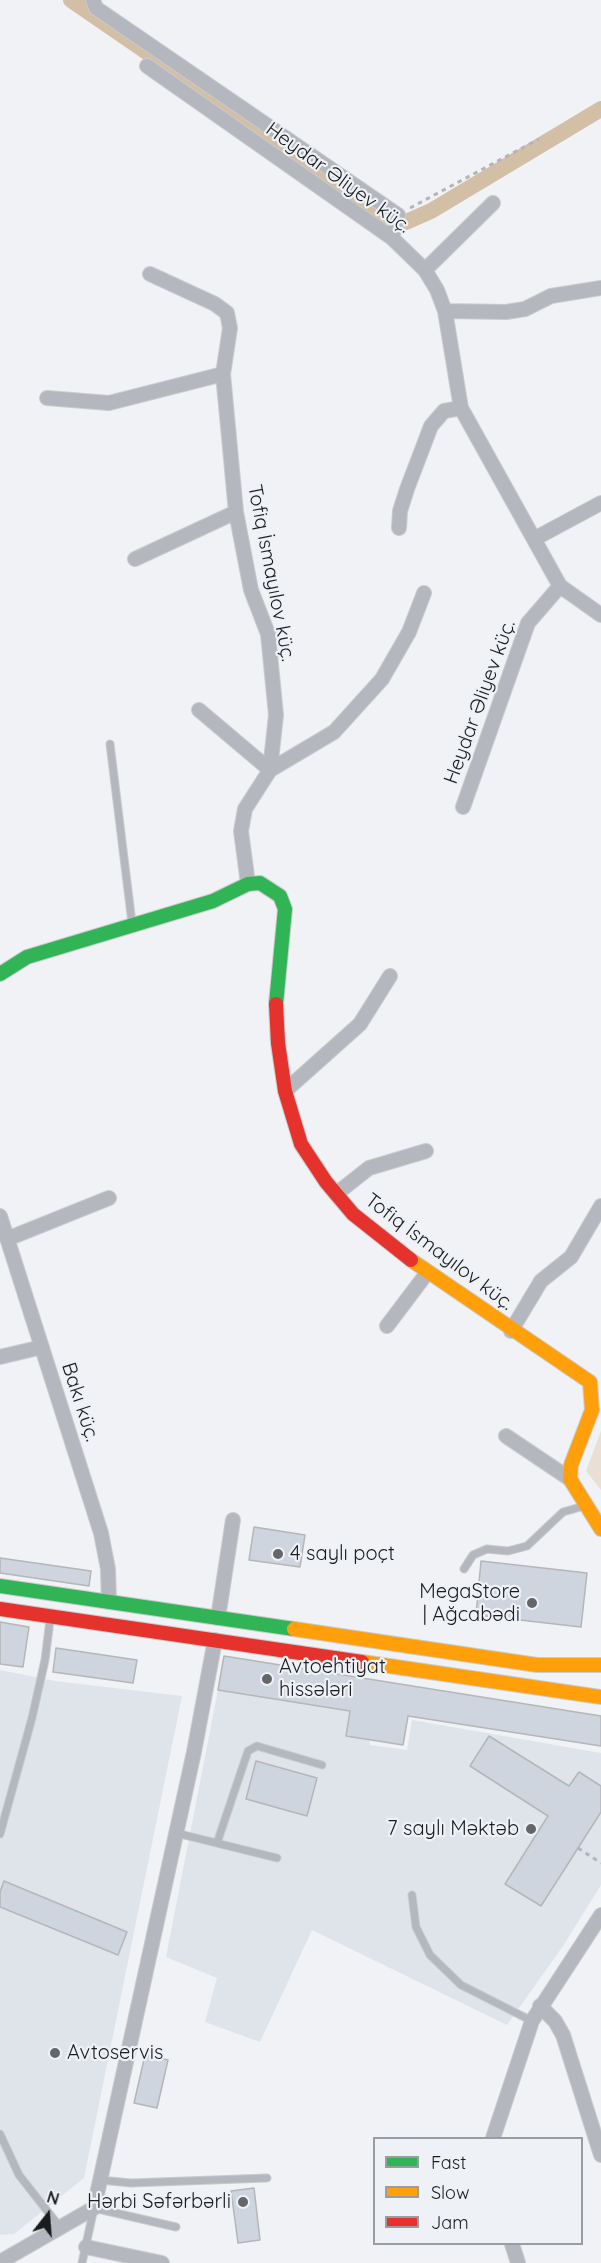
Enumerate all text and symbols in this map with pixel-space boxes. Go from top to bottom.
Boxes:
street label: Heydar Əliyev küç. [261,118,415,238]
street label: Tofiq İsmayılov küç. [242,483,300,663]
street label: Heydar Əliyev küç. [439,617,521,787]
street label: Tofiq İsmayılov küç. [360,1188,518,1316]
street label: Bakı küç. [56,1360,104,1444]
place label: 4 saylı poçt [290,1542,395,1566]
marker: 4 saylı poçt [271,1547,285,1561]
place label: MegaStore | Ağcabədi [419,1580,520,1627]
marker: MegaStore | Ağcabədi [525,1596,539,1610]
place label: Avtoehtiyat hissələri [279,1655,386,1702]
marker: Avtoehtiyat hissələri [260,1672,274,1686]
place label: 7 saylı Məktəb [387,1817,519,1841]
marker: 7 saylı Məktəb [524,1822,538,1836]
place label: Avtoservis [67,2041,163,2065]
marker: Avtoservis [48,2046,62,2060]
legend [373,2137,583,2245]
text: Fast [431,2151,466,2174]
text: Slow [431,2181,469,2204]
north arrow [18,2185,78,2245]
text: N [45,2187,62,2209]
place label: Hərbi Səfərbərli [87,2190,231,2214]
marker: Hərbi Səfərbərli [236,2195,250,2209]
text: Jam [431,2211,469,2234]

